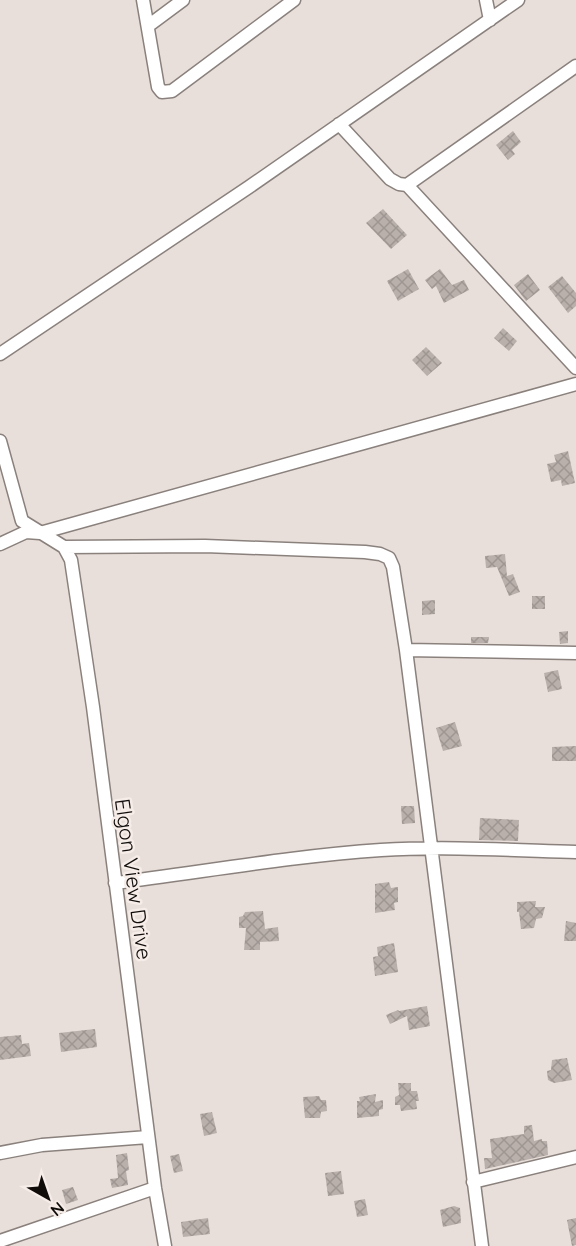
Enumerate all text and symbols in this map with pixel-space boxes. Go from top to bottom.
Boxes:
street label: Elgon View Drive [110,797,158,961]
north arrow [18,1168,78,1228]
text: N [47,1198,69,1221]

